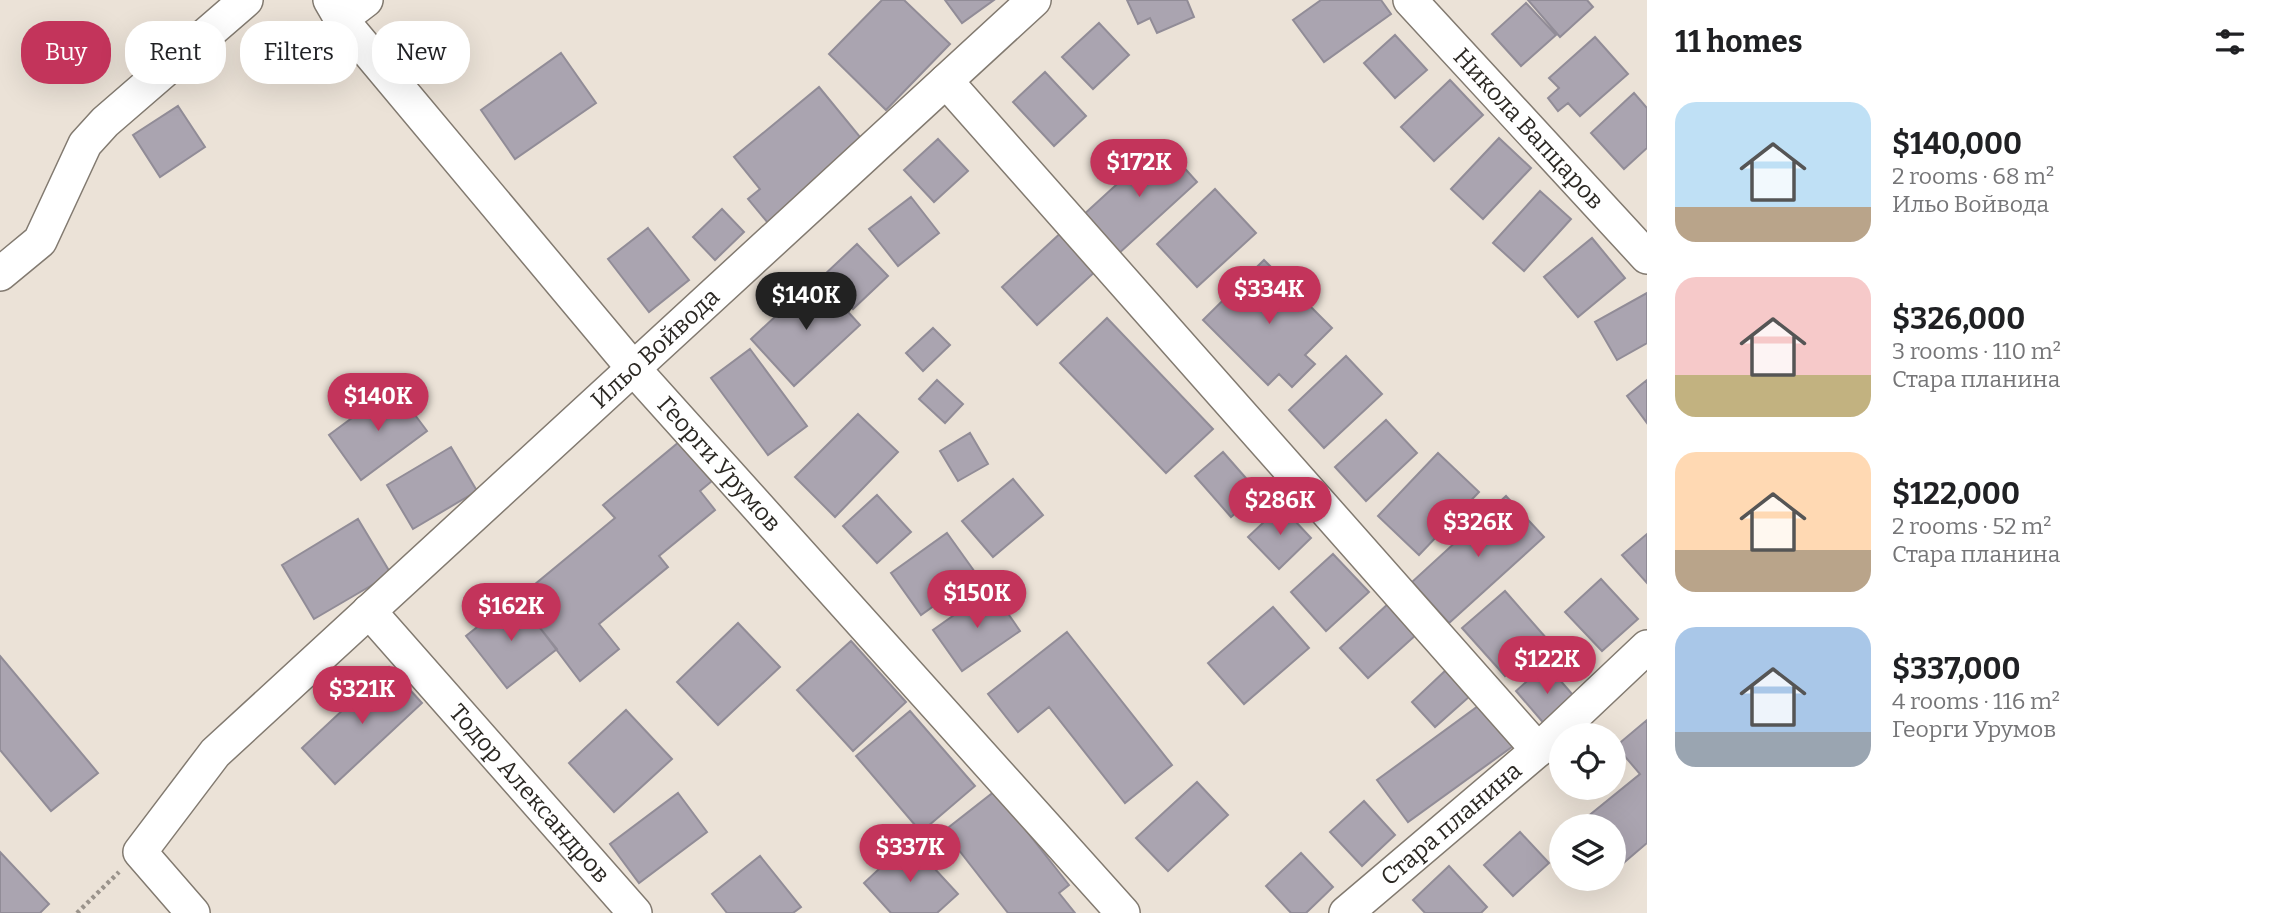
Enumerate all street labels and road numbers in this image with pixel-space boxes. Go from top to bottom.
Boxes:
street label: Никола Вапцаров [1448,43,1610,215]
street label: Ильо Войвода [585,282,725,414]
street label: Георги Урумов [651,391,787,537]
street label: Тодор Александров [444,698,616,888]
street label: Стара планина [1375,756,1527,891]

